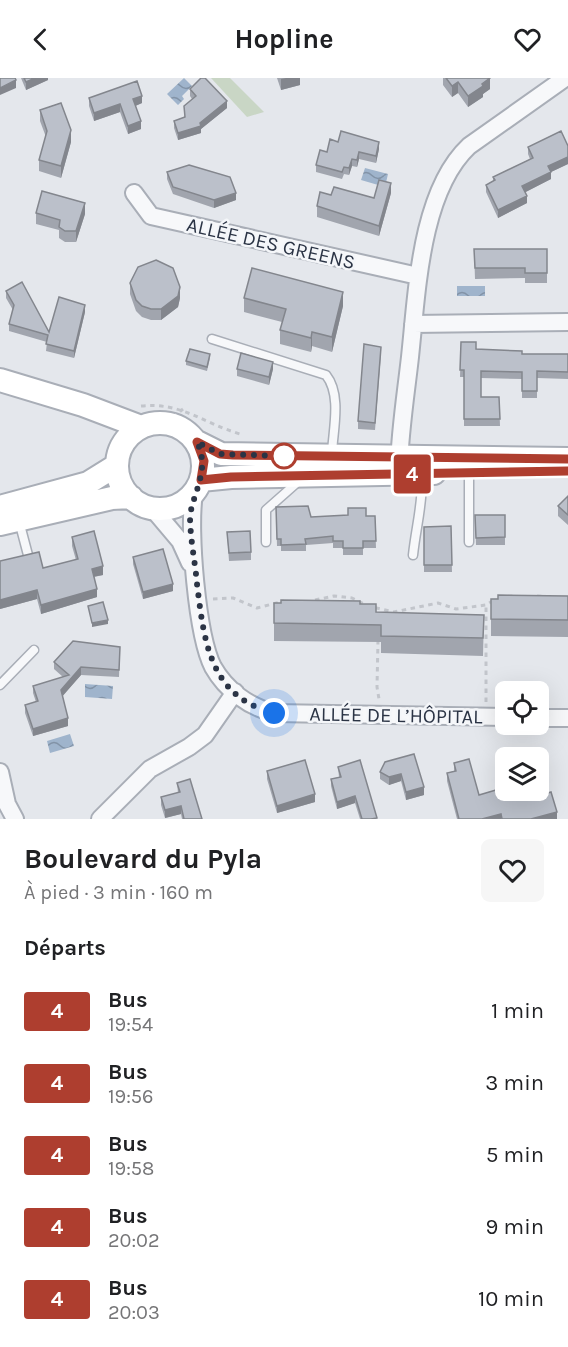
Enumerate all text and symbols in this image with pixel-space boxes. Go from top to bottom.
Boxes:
icon: back [24,23,57,56]
text: Hopline [234,23,334,55]
icon: heart [511,23,544,56]
street label: ALLÉE DES GREENS [184,212,358,274]
unlabelled marker [271,443,297,469]
line badge: 4 [392,454,432,494]
text: 4 [406,462,418,486]
map controls [495,681,549,801]
button: locate [495,681,549,735]
your location [259,698,289,728]
street label: ALLÉE DE L’HÔPITAL [309,701,483,729]
button: layers [495,747,549,801]
button: heart [481,839,544,902]
text: Boulevard du Pyla [24,842,262,875]
text: À pied · 3 min · 160 m [24,881,213,904]
text: Départs [24,935,106,961]
text: Bus [108,987,148,1013]
text: 1 min [491,998,544,1024]
text: 4 [51,999,63,1023]
text: 19:54 [108,1013,153,1036]
text: Bus [108,1059,148,1085]
text: 3 min [485,1070,544,1096]
text: 4 [51,1071,63,1095]
text: 19:56 [108,1085,154,1108]
text: Bus [108,1131,148,1157]
text: 5 min [486,1142,544,1168]
text: 4 [51,1143,63,1167]
text: 19:58 [108,1157,154,1180]
text: Bus [108,1203,148,1229]
text: 9 min [486,1214,544,1240]
text: 4 [51,1215,63,1239]
text: 20:02 [108,1229,160,1252]
text: Bus [108,1275,148,1301]
text: 10 min [478,1286,544,1312]
text: 4 [51,1287,63,1311]
text: 20:03 [108,1301,160,1324]

